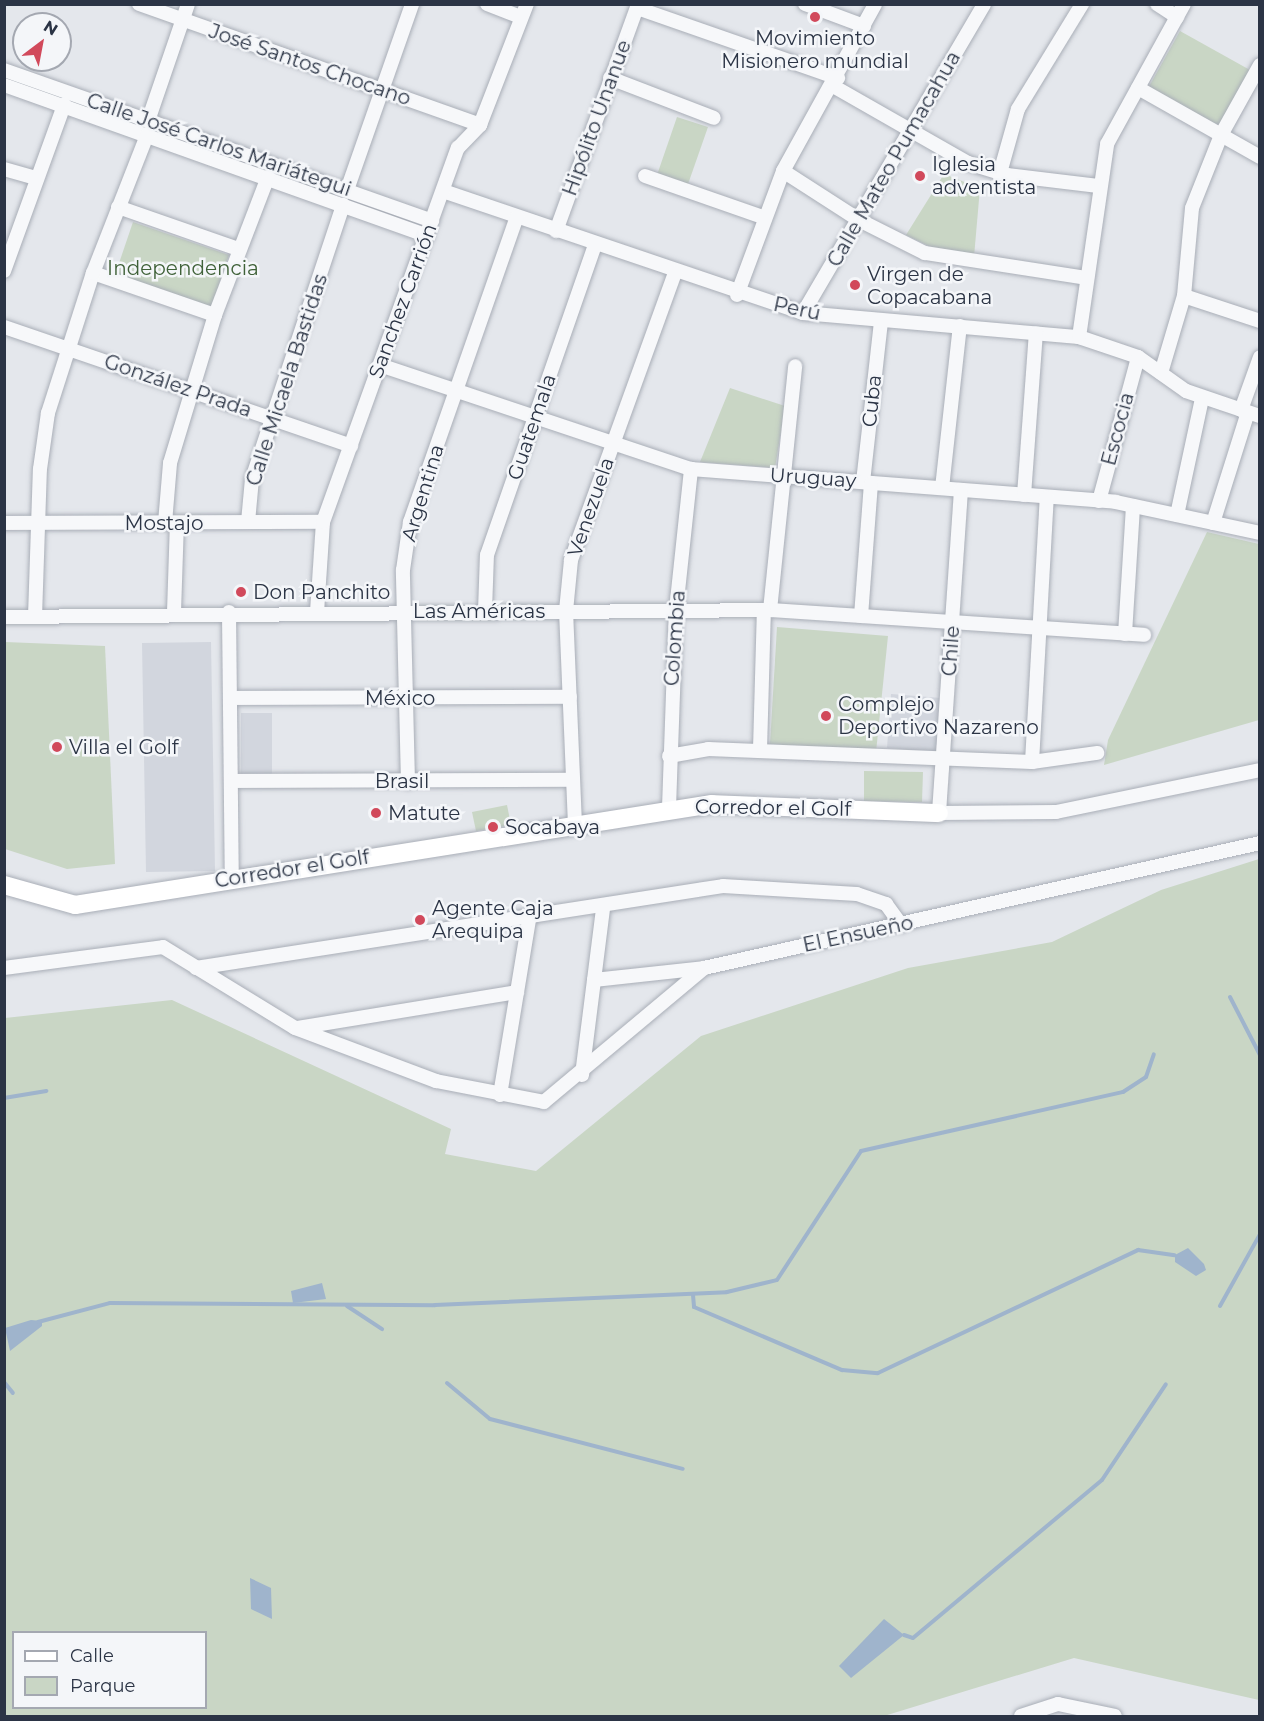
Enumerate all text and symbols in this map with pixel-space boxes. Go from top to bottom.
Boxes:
marker: Movimiento Misionero mundial [808,10,822,24]
north arrow [12,12,72,72]
text: N [40,17,61,39]
street label: José Santos Chocano [206,19,414,111]
place label: Movimiento Misionero mundial [721,27,909,74]
street label: Hipólito Unanue [558,37,636,199]
street label: Calle Mateo Pumacahua [822,47,966,271]
street label: Calle José Carlos Mariátegui [83,88,355,202]
place label: Iglesia adventista [932,152,1036,199]
marker: Iglesia adventista [913,169,927,183]
street label: Sanchez Carrión [364,220,442,382]
park label: Independencia [107,256,259,280]
place label: Virgen de Copacabana [867,262,992,309]
street label: Calle Micaela Bastidas [241,271,333,489]
marker: Virgen de Copacabana [848,278,862,292]
street label: Perú [771,292,823,326]
street label: González Prada [101,349,255,423]
street label: Guatemala [503,371,561,483]
street label: Cuba [857,374,887,428]
street label: Escocia [1097,390,1139,468]
street label: Argentina [397,442,449,544]
street label: Venezuela [563,454,619,560]
street label: Uruguay [769,463,857,493]
street label: Mostajo [125,511,203,535]
place label: Don Panchito [253,580,390,604]
marker: Don Panchito [234,585,248,599]
street label: Colombia [660,589,690,687]
street label: Las Américas [413,599,545,623]
street label: Chile [937,625,965,677]
street label: México [365,686,435,710]
place label: Complejo Deportivo Nazareno [838,692,1039,739]
marker: Complejo Deportivo Nazareno [819,709,833,723]
place label: Villa el Golf [69,735,179,759]
marker: Villa el Golf [50,740,64,754]
street label: Brasil [375,769,429,793]
street label: Corredor el Golf [695,795,851,821]
place label: Matute [388,801,460,825]
marker: Matute [369,806,383,820]
place label: Socabaya [505,815,600,839]
marker: Socabaya [486,820,500,834]
street label: Corredor el Golf [213,845,371,893]
place label: Agente Caja Arequipa [432,897,554,944]
street label: El Ensueño [801,911,915,957]
marker: Agente Caja Arequipa [413,913,427,927]
legend [12,1631,207,1709]
text: Calle [70,1645,114,1667]
text: Parque [70,1675,135,1697]

